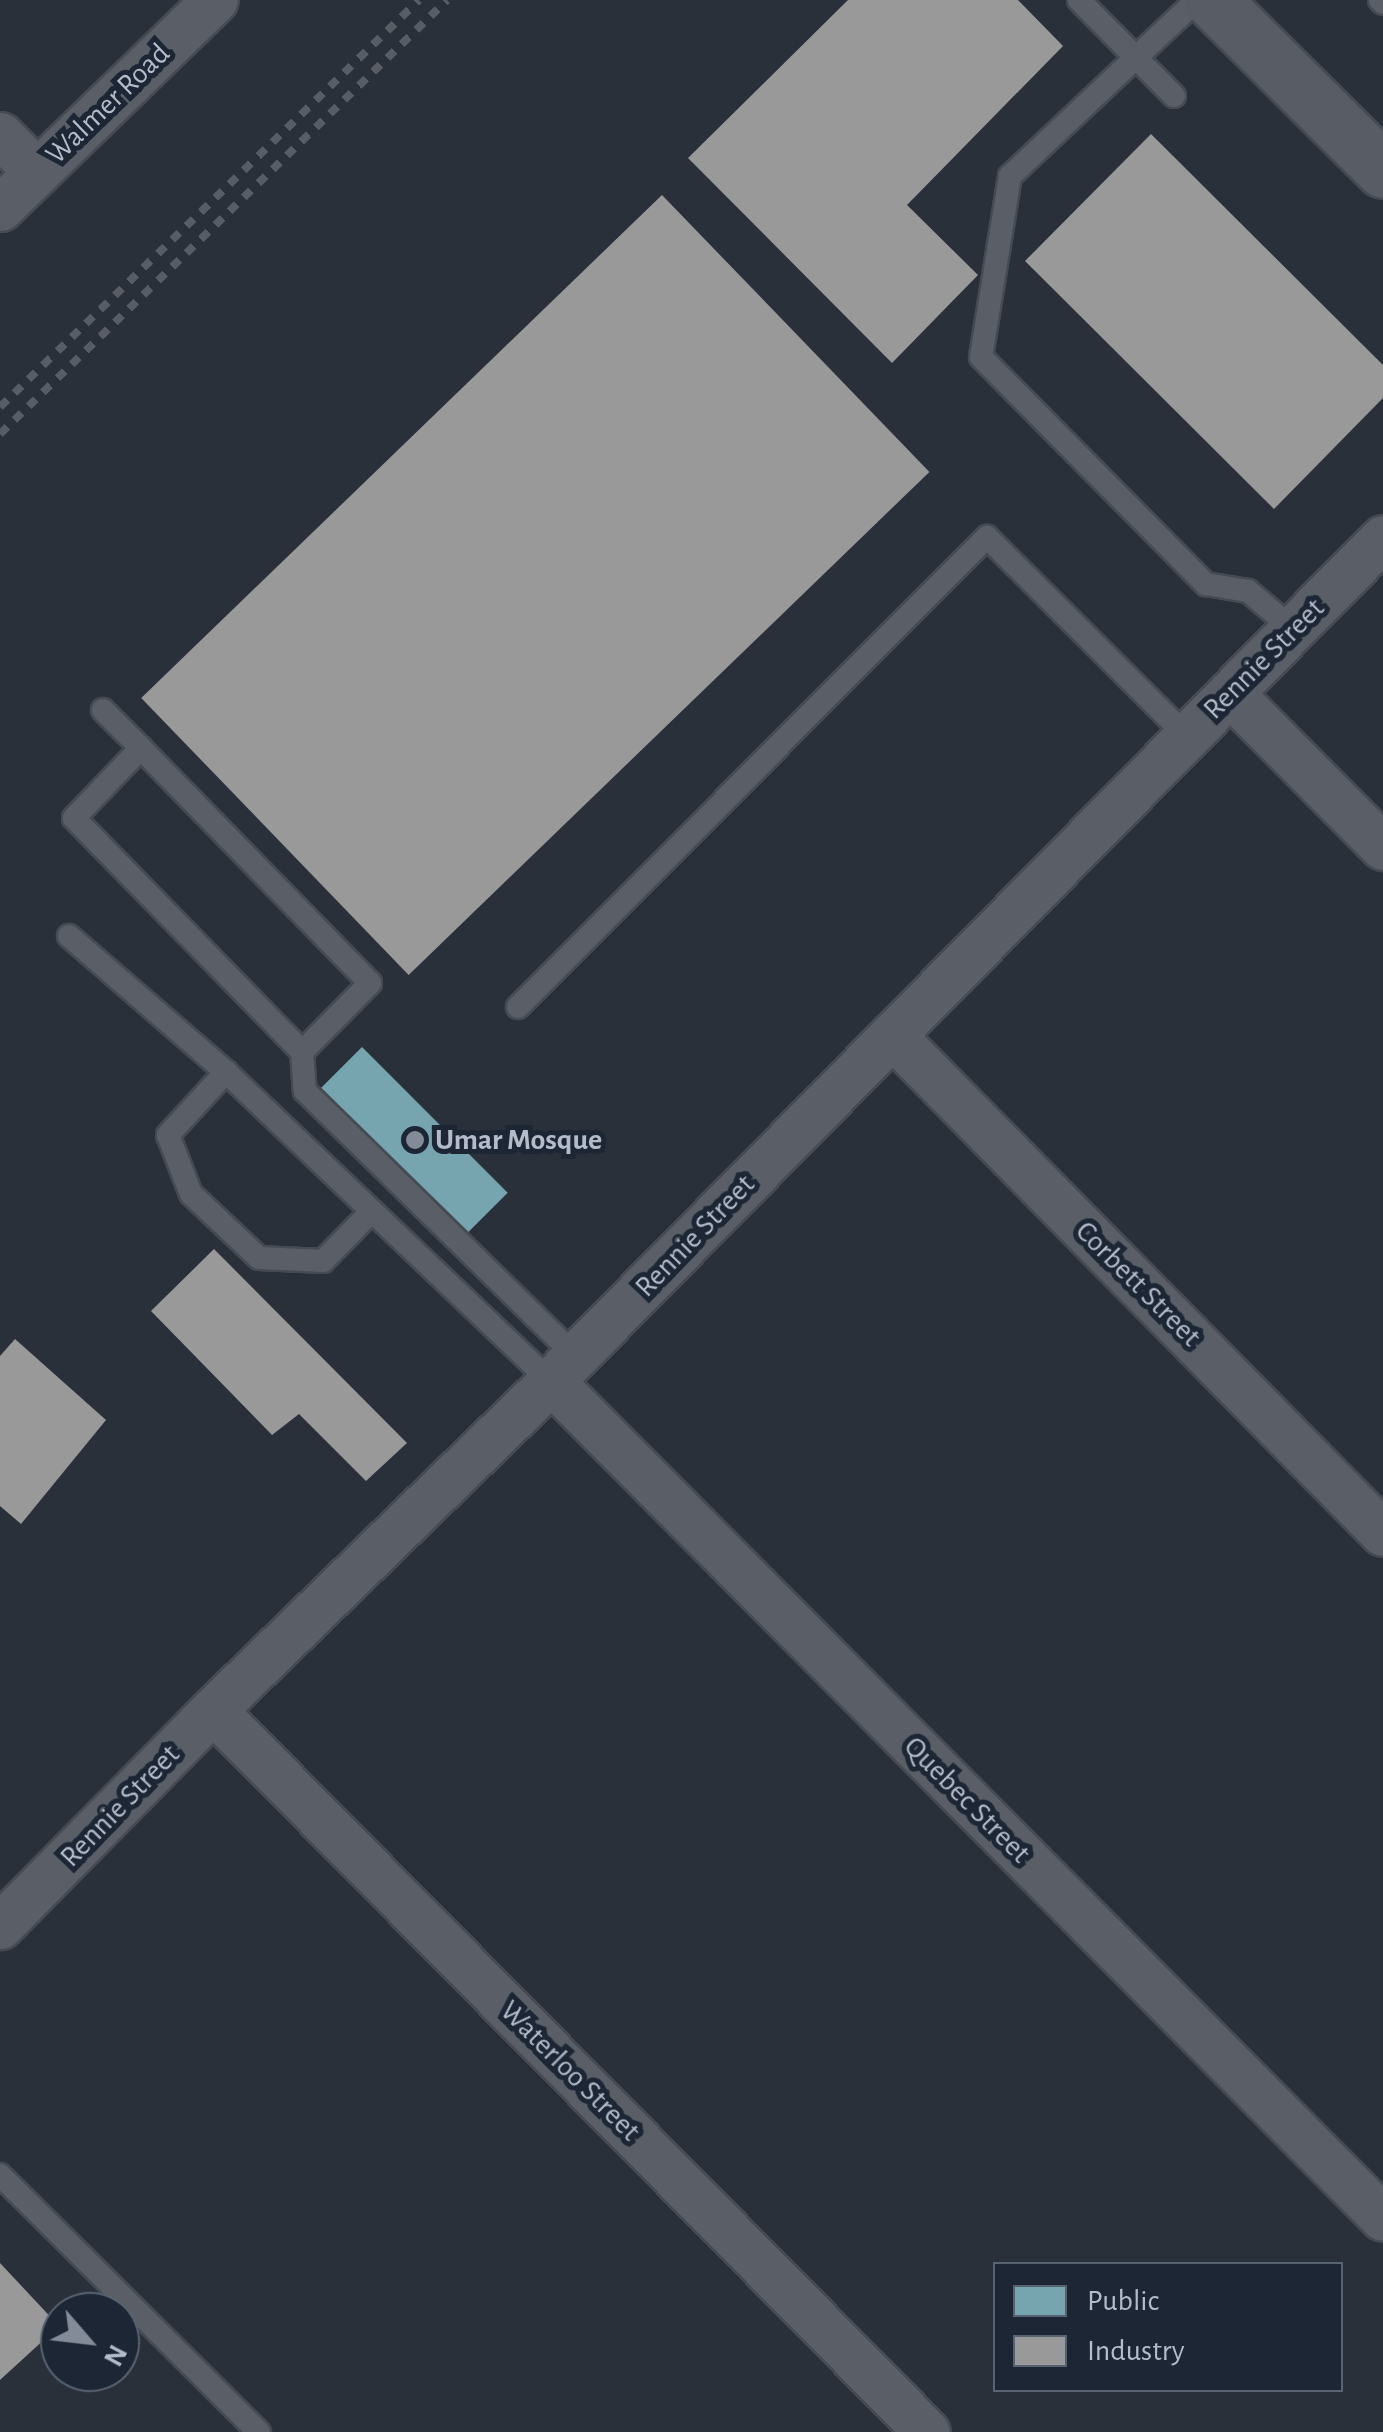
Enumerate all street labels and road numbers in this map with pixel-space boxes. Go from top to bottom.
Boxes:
street label: Walmer Road [38,36,178,172]
street label: Rennie Street [1196,591,1332,727]
street label: Rennie Street [628,1167,762,1305]
street label: Corbett Street [1068,1214,1208,1354]
street label: Quebec Street [896,1729,1038,1871]
street label: Rennie Street [53,1737,187,1875]
street label: Waterloo Street [492,1993,648,2149]

